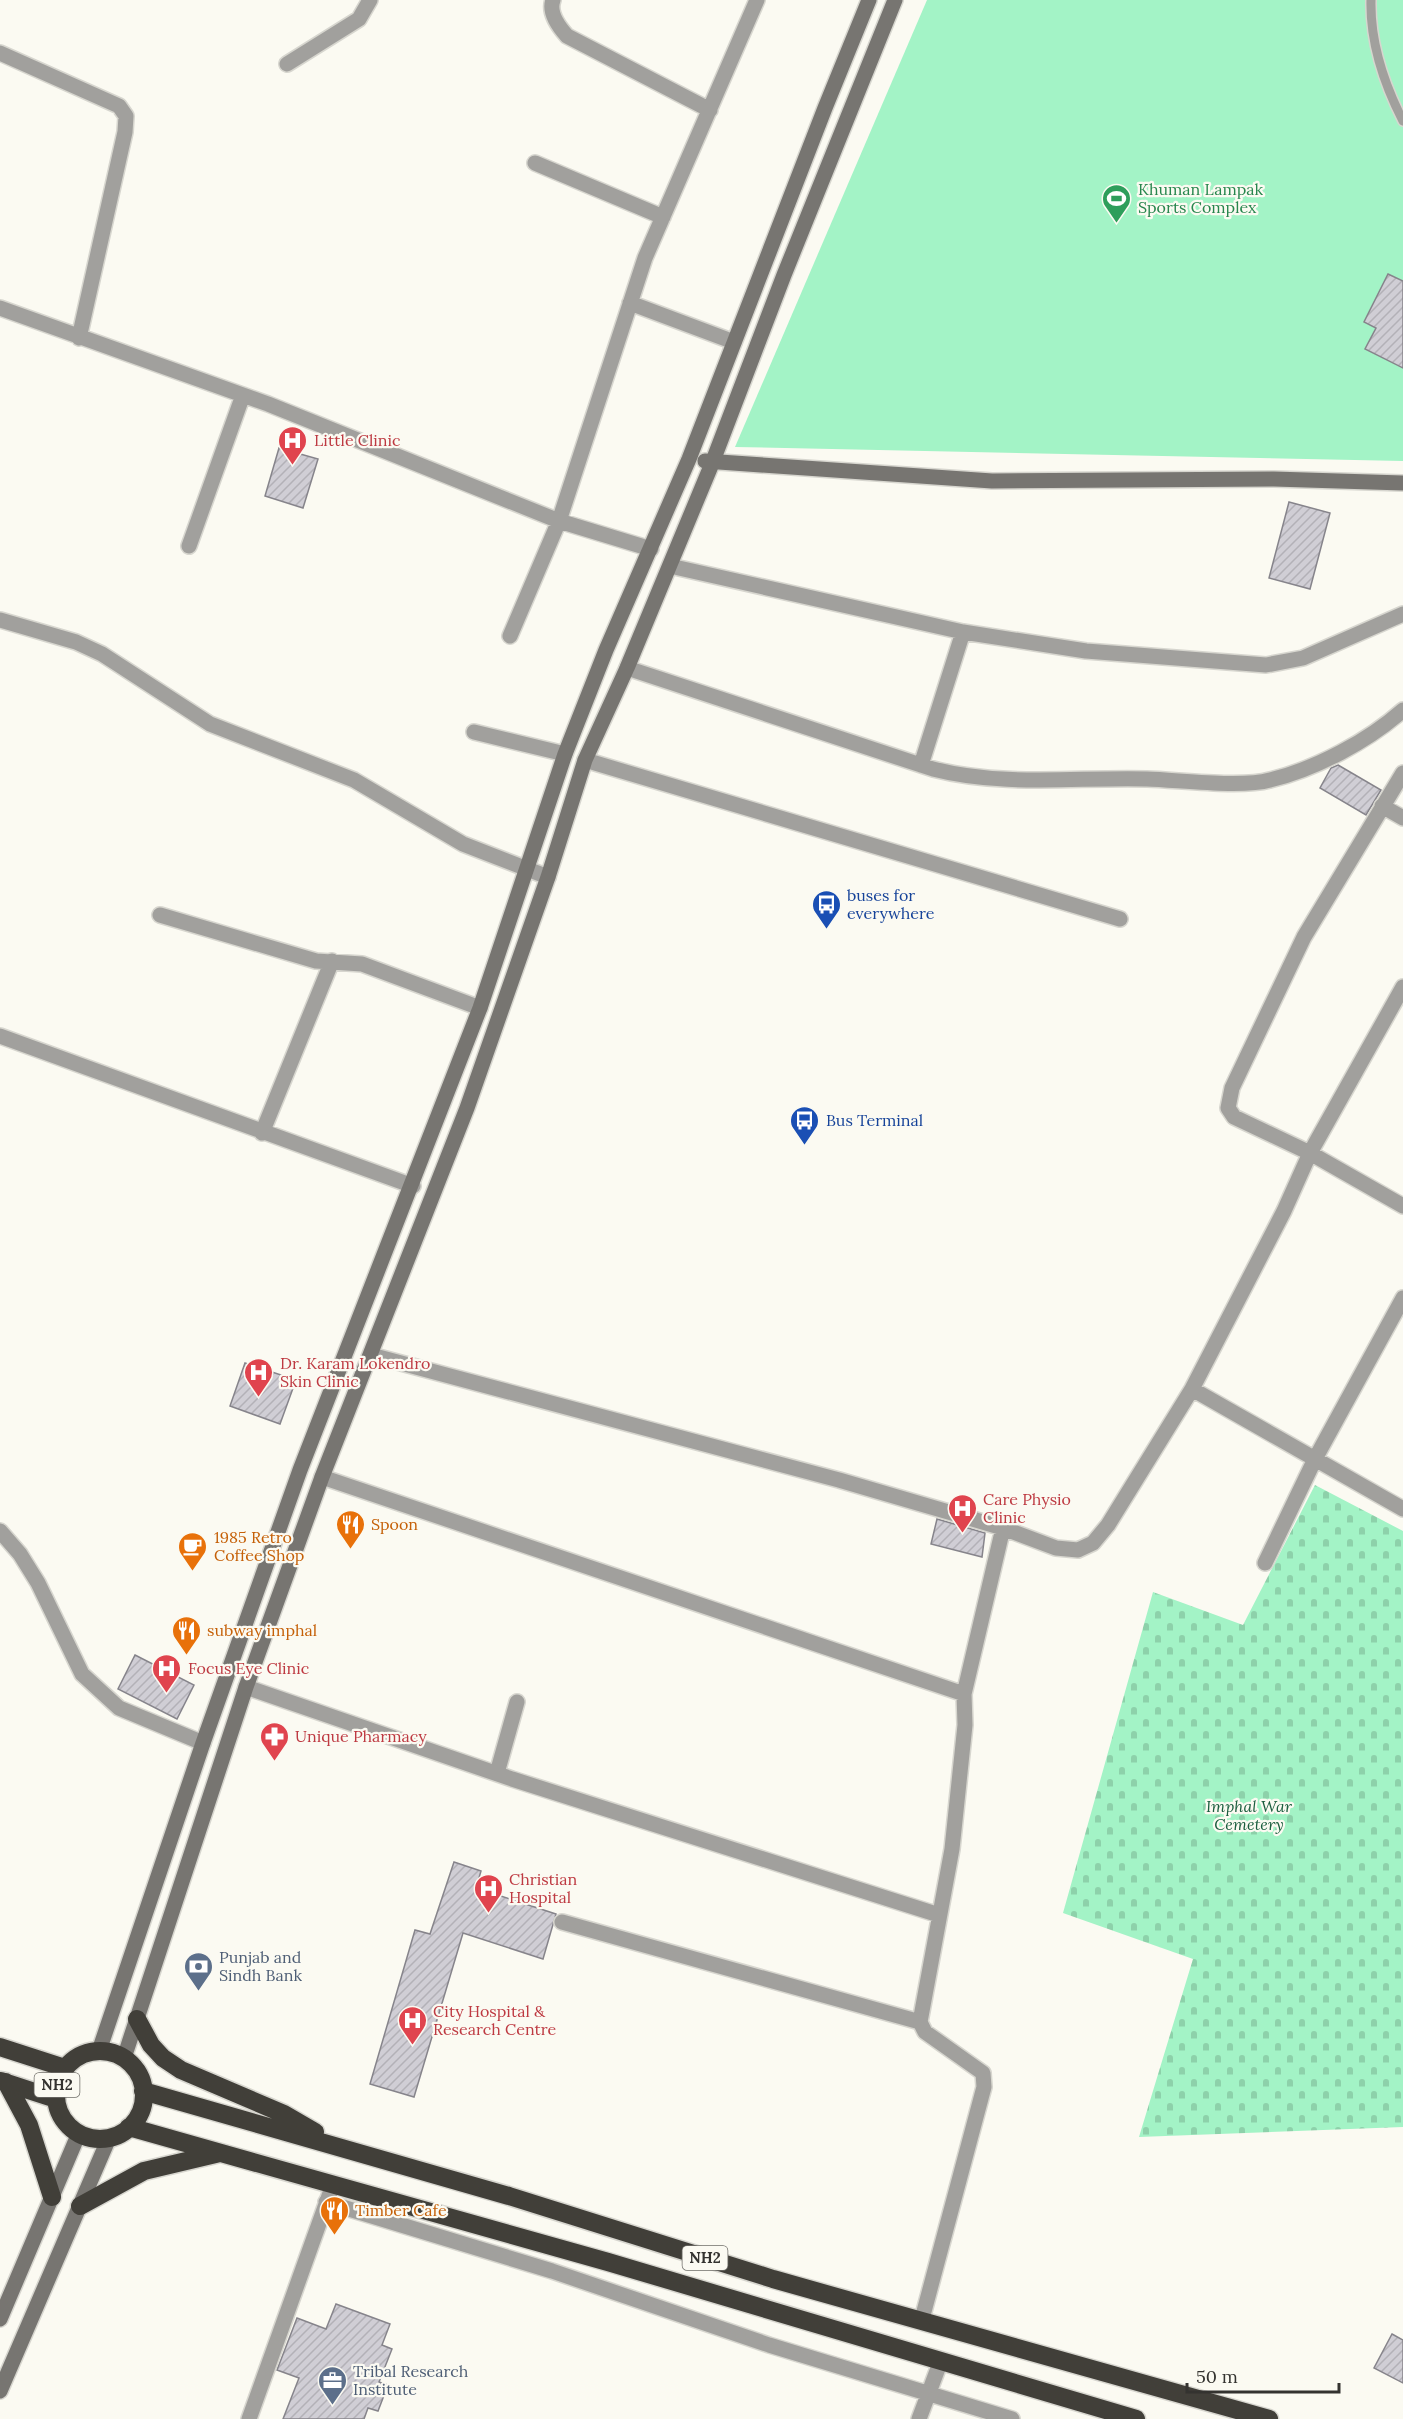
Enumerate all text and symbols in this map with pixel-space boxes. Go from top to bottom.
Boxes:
place label: Khuman Lampak Sports Complex [1138,179,1264,217]
sports icon: Khuman Lampak Sports Complex [1101,182,1133,224]
hospital icon: Little Clinic [277,424,309,466]
place label: Little Clinic [314,430,401,450]
place label: buses for everywhere [847,885,935,923]
bus stop icon: buses for everywhere [810,888,842,930]
bus stop icon: Bus Terminal [789,1104,821,1146]
place label: Bus Terminal [826,1110,923,1130]
place label: Dr. Karam Lokendro Skin Clinic [280,1353,430,1391]
hospital icon: Dr. Karam Lokendro Skin Clinic [243,1356,275,1398]
place label: Care Physio Clinic [983,1489,1071,1527]
hospital icon: Care Physio Clinic [946,1492,978,1534]
restaurant icon: Spoon [334,1508,366,1550]
place label: Spoon [371,1514,418,1534]
place label: 1985 Retro Coffee Shop [214,1527,304,1565]
cafe icon: 1985 Retro Coffee Shop [177,1530,209,1572]
restaurant icon: subway imphal [170,1614,202,1656]
place label: subway imphal [207,1620,317,1640]
hospital icon: Focus Eye Clinic [151,1652,183,1694]
place label: Focus Eye Clinic [188,1658,309,1678]
pharmacy icon: Unique Pharmacy [258,1720,290,1762]
place label: Unique Pharmacy [295,1726,427,1746]
park label: Imphal War Cemetery [1206,1796,1293,1834]
place label: Christian Hospital [509,1869,578,1907]
hospital icon: Christian Hospital [472,1872,504,1914]
place label: Punjab and Sindh Bank [219,1947,302,1985]
bank icon: Punjab and Sindh Bank [182,1950,214,1992]
place label: City Hospital & Research Centre [433,2001,556,2039]
hospital icon: City Hospital & Research Centre [396,2004,428,2046]
road number: NH2 [34,2073,80,2097]
restaurant icon: Timber Cafe [318,2194,350,2236]
place label: Timber Cafe [355,2200,447,2220]
road number: NH2 [682,2246,728,2270]
scale bar [1187,2356,1338,2394]
place label: Tribal Research Institute [353,2361,469,2399]
office icon: Tribal Research Institute [316,2364,348,2406]
text: 50 m [1196,2365,1238,2388]

